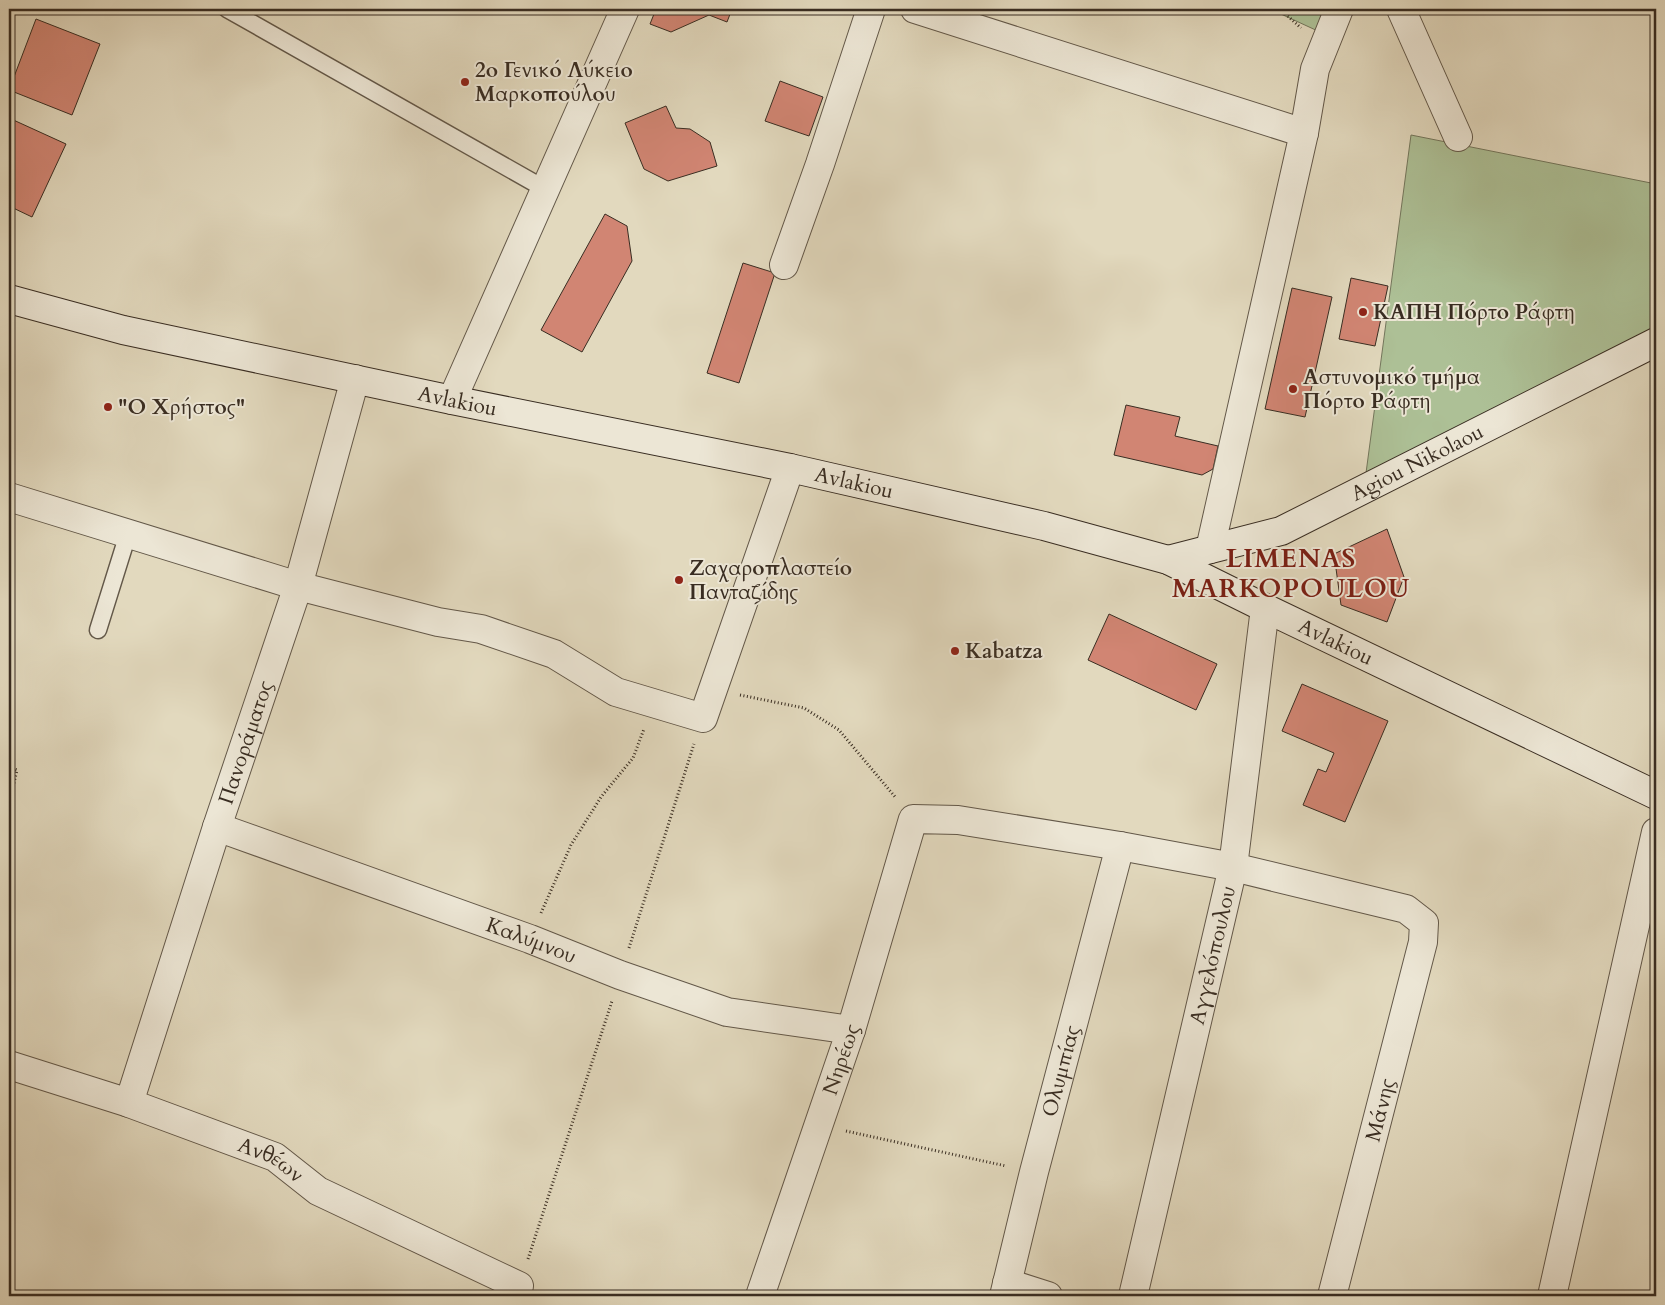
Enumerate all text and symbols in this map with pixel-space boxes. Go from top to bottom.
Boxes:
place label: 2ο Γενικό Λύκειο Μαρκοπούλου [475,56,633,109]
marker: 2ο Γενικό Λύκειο Μαρκοπούλου [459,76,471,88]
place label: ΚΑΠΗ Πόρτο Ράφτη [1373,298,1575,327]
marker: ΚΑΠΗ Πόρτο Ράφτη [1357,306,1369,318]
place label: Αστυνομικό τμήμα Πόρτο Ράφτη [1303,363,1480,416]
street label: Avlakiou [415,379,499,424]
marker: Αστυνομικό τμήμα Πόρτο Ράφτη [1287,383,1299,395]
place label: "Ο Χρήστος" [118,393,245,422]
marker: "Ο Χρήστος" [102,401,114,413]
street label: Agiou Nikolaou [1346,417,1488,508]
street label: Avlakiou [812,460,896,506]
district label: LIMENAS MARKOPOULOU [1172,541,1410,606]
place label: Ζαχαροπλαστείο Πανταζίδης [689,554,852,607]
marker: Ζαχαροπλαστείο Πανταζίδης [673,574,685,586]
street label: Avlakiou [1293,612,1378,673]
place label: Kabatza [965,637,1043,666]
marker: Kabatza [949,645,961,657]
street label: Πανοράματος [212,677,280,808]
street label: Αγγελόπουλου [1183,883,1243,1027]
street label: Καλύμνου [482,910,581,971]
street label: Νηρέως [816,1021,867,1099]
street label: Ολυμπίας [1035,1022,1087,1120]
street label: Μάνης [1359,1076,1402,1145]
street label: Ανθέων [234,1131,310,1189]

